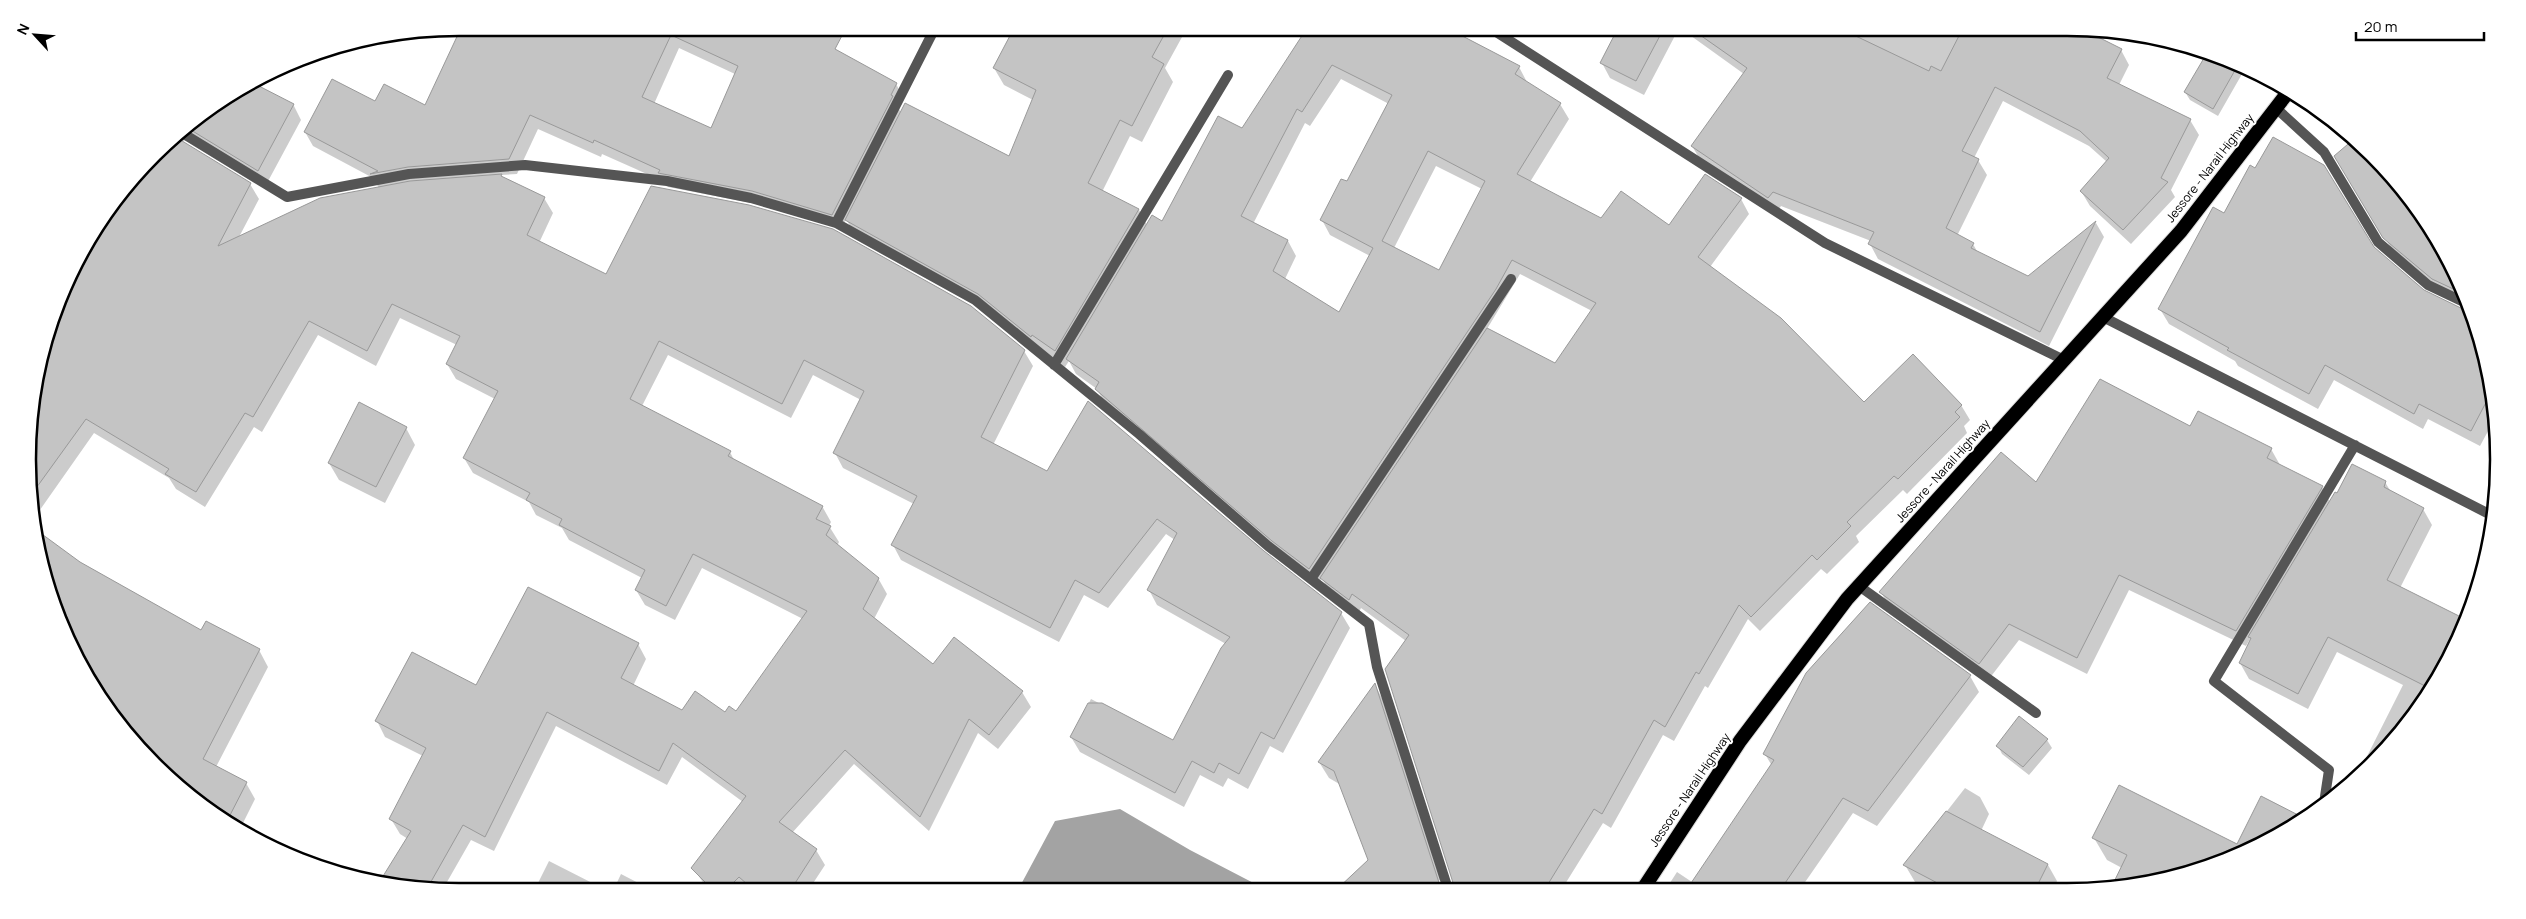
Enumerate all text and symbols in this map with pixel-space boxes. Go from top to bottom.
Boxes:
north arrow [10,10,60,60]
scale bar [2356,10,2484,42]
text: 20 m [2364,16,2397,37]
text: N [12,20,34,38]
street label: Jessore - Narail Highway [2162,109,2258,226]
street label: Jessore - Narail Highway [1892,415,1994,526]
street label: Jessore - Narail Highway [1645,729,1734,850]

